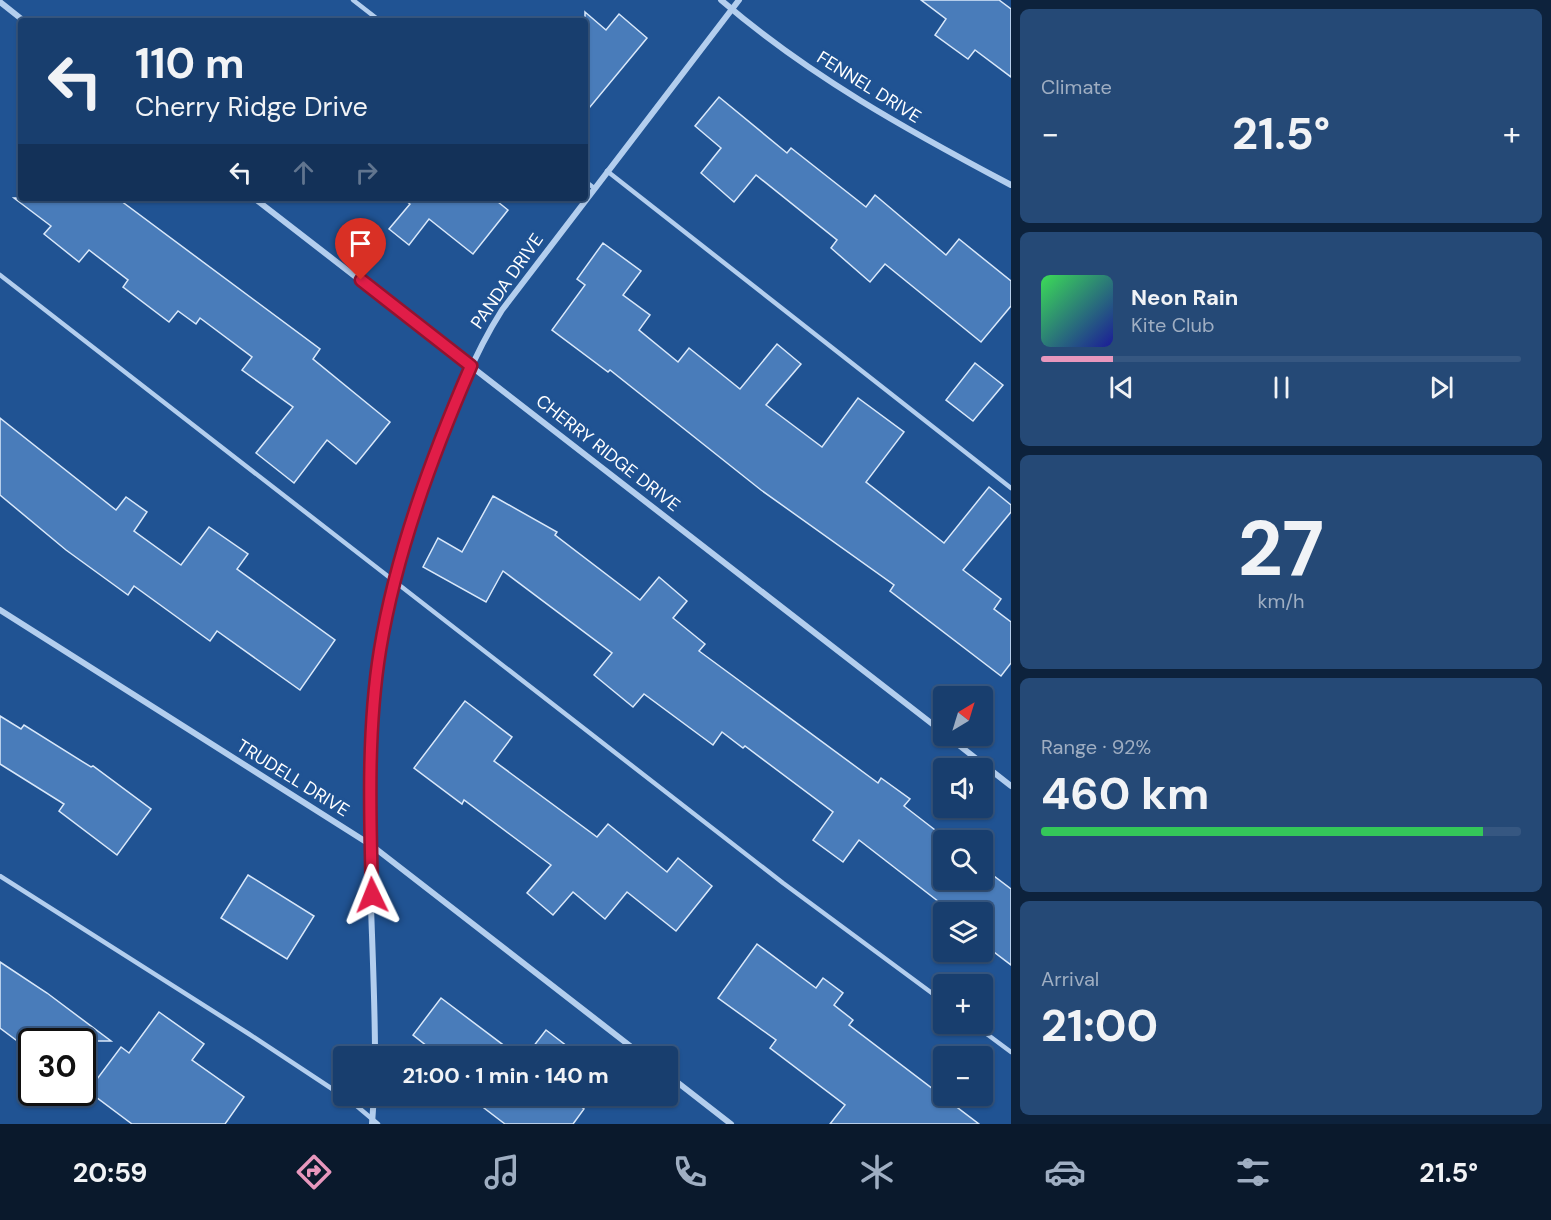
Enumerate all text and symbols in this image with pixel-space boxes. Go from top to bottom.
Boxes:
text: 110 m [135,36,245,91]
icon: left [36,42,114,120]
street label: FENNEL DRIVE [812,45,926,129]
text: Climate [1041,74,1112,100]
text: Cherry Ridge Drive [135,89,368,124]
text: 21.5° [1232,104,1330,163]
text: − [1041,112,1059,155]
text: + [1503,112,1521,155]
icon: left [224,156,257,189]
icon: ahead [287,156,320,189]
icon: right [350,156,383,189]
pin [335,218,386,280]
icon: arrive [344,227,377,260]
street label: PANDA DRIVE [465,229,549,333]
text: Neon Rain [1131,283,1238,312]
text: Kite Club [1131,312,1215,338]
icon: previous [1105,371,1138,404]
icon: pause [1265,371,1298,404]
icon: next [1425,371,1458,404]
street label: CHERRY RIDGE DRIVE [531,389,685,517]
text: 27 [1238,498,1324,599]
text: km/h [1257,588,1305,614]
north arrow [933,686,993,746]
map controls [933,686,993,1106]
street label: TRUDELL DRIVE [232,734,354,822]
text: Range · 92% [1041,734,1151,760]
button: sound [933,758,993,818]
text: 460 km [1041,764,1209,823]
button: search [933,830,993,890]
position arrow [340,863,404,927]
button: layers [933,902,993,962]
text: Arrival [1041,966,1099,992]
button: + [933,974,993,1034]
text: 21:00 [1041,996,1158,1055]
speed limit sign: 30 [18,1028,96,1106]
button: − [933,1046,993,1106]
text: 21:00 · 1 min · 140 m [402,1061,609,1090]
icon: directions [293,1151,335,1193]
icon: music [481,1151,523,1193]
icon: phone [669,1151,711,1193]
icon: climate [856,1151,898,1193]
icon: car [1044,1151,1086,1193]
icon: filters [1232,1151,1274,1193]
text: 20:59 [73,1155,147,1190]
text: 21.5° [1419,1155,1478,1190]

